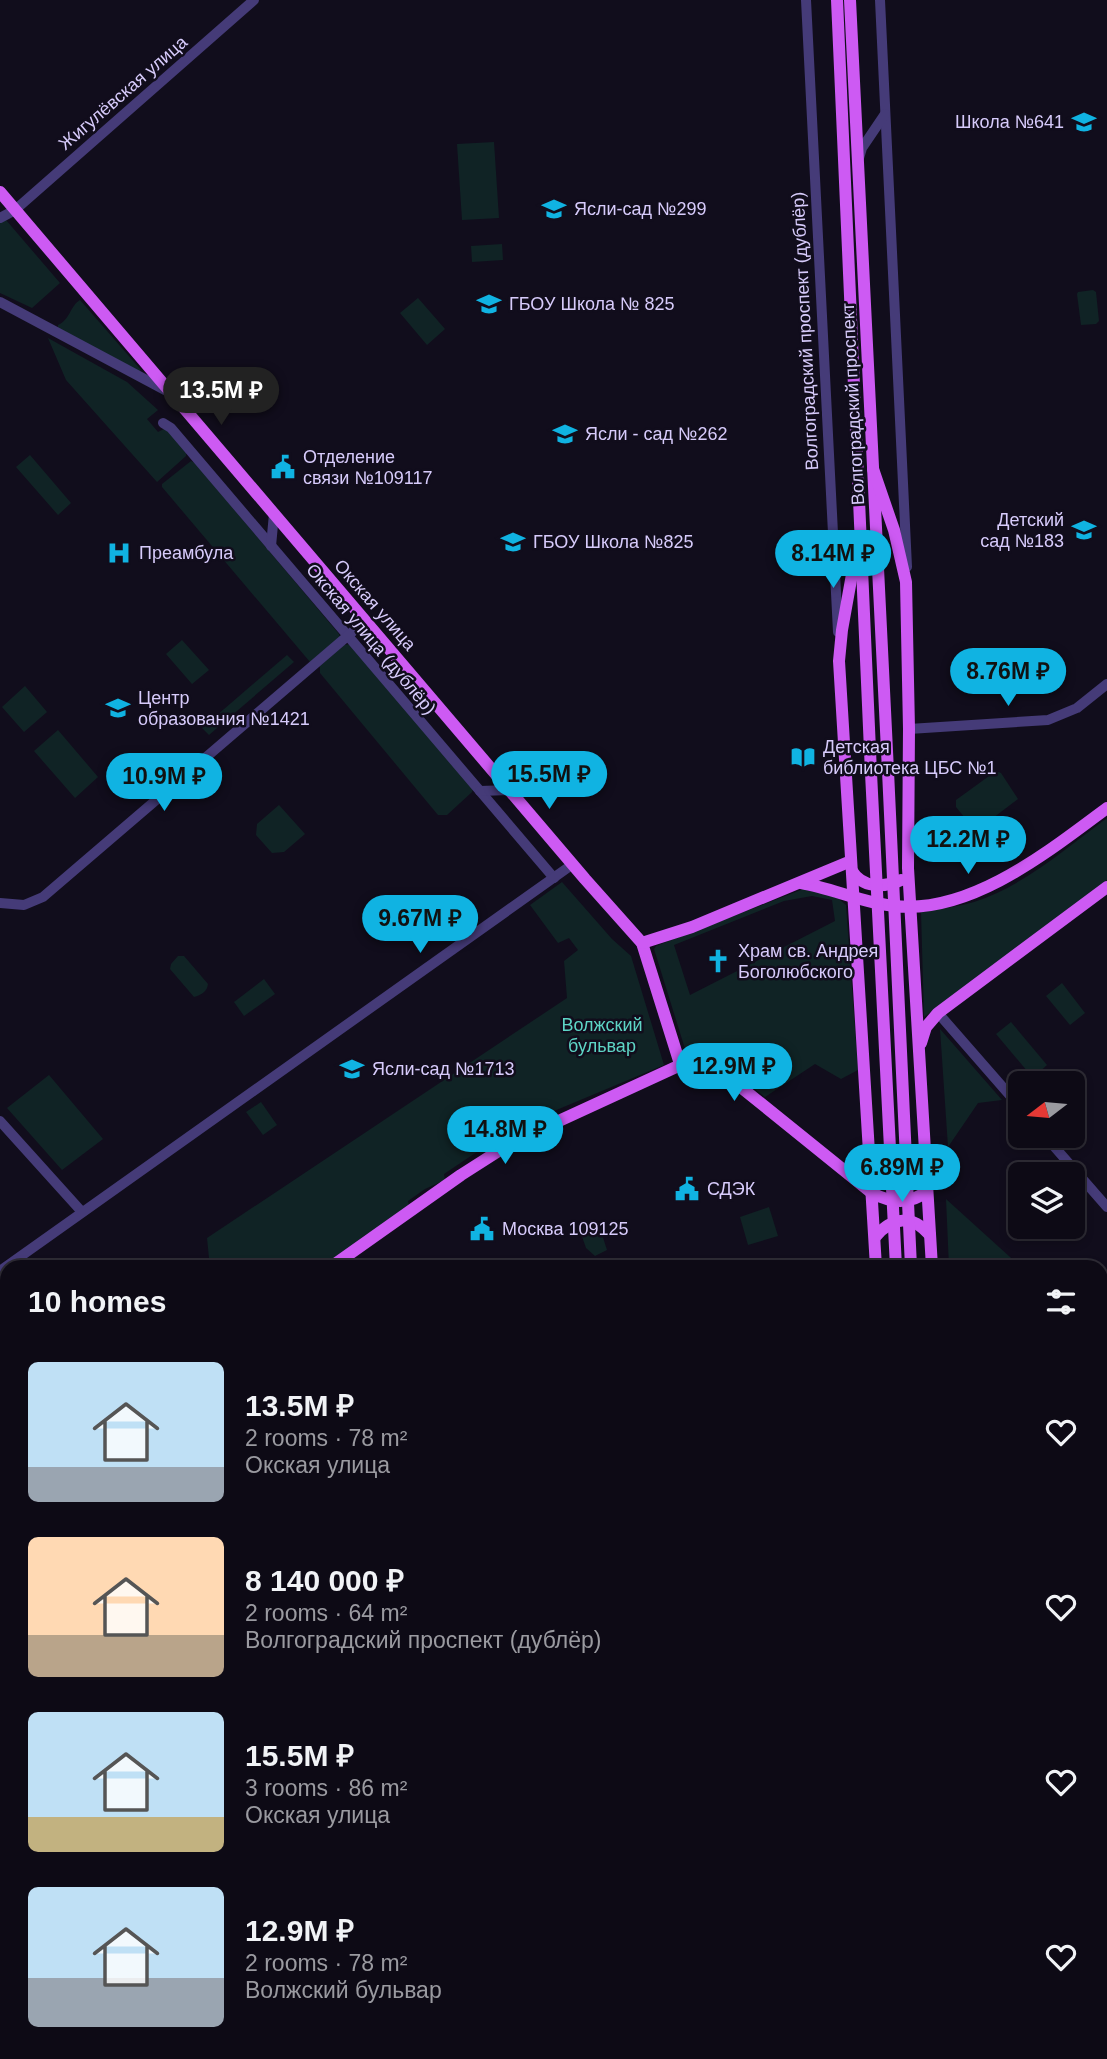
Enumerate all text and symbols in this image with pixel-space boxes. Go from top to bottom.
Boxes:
street label: Жигулёвская улица [55,31,192,154]
school or university icon: Школа №641 [1070,108,1098,136]
place label: Школа №641 [955,112,1064,132]
street label: Волгоградский проспект (дублёр) [788,191,822,471]
school or university icon: Ясли-сад №299 [540,195,568,223]
place label: Ясли-сад №299 [574,199,706,219]
school or university icon: ГБОУ Школа № 825 [475,290,503,318]
place label: ГБОУ Школа № 825 [509,294,674,314]
street label: Волгоградский проспект [838,302,868,506]
pin: 13.5M ₽ [156,368,286,427]
text: 13.5M ₽ [179,377,263,403]
school or university icon: Ясли - сад №262 [551,420,579,448]
place label: Ясли - сад №262 [585,424,727,444]
place label: Отделение связи №109117 [303,447,432,488]
public building icon: Отделение связи №109117 [269,453,297,481]
place label: Детский сад №183 [980,510,1064,551]
school or university icon: Детский сад №183 [1070,516,1098,544]
school or university icon: ГБОУ Школа №825 [499,528,527,556]
pin: 8.14M ₽ [768,530,898,590]
place label: ГБОУ Школа №825 [533,532,693,552]
hospital icon: Преамбула [105,539,133,567]
text: 8.14M ₽ [791,540,875,566]
place label: Преамбула [139,543,234,563]
street label: Окская улица [330,556,420,655]
street label: Окская улица (дублёр) [302,560,440,718]
pin: 8.76M ₽ [943,648,1073,708]
text: 8.76M ₽ [966,658,1050,684]
place label: Центр образования №1421 [138,688,310,729]
school or university icon: Центр образования №1421 [104,694,132,722]
place label: Детская библиотека ЦБС №1 [823,737,997,778]
library icon: Детская библиотека ЦБС №1 [789,743,817,771]
pin: 15.5M ₽ [484,752,614,811]
pin: 10.9M ₽ [99,754,229,813]
text: 15.5M ₽ [507,761,591,787]
text: 10.9M ₽ [122,763,206,789]
pin: 12.2M ₽ [903,816,1033,876]
text: 12.2M ₽ [926,826,1010,852]
pin: 9.67M ₽ [355,895,485,955]
text: 9.67M ₽ [378,905,462,931]
place label: Храм св. Андрея Боголюбского [738,941,878,982]
church icon: Храм св. Андрея Боголюбского [704,947,732,975]
park label: Волжский бульвар [561,1015,643,1056]
pin: 12.9M ₽ [669,1044,799,1103]
text: 12.9M ₽ [692,1053,776,1079]
school or university icon: Ясли-сад №1713 [338,1055,366,1083]
place label: Ясли-сад №1713 [372,1059,514,1079]
north arrow [1008,1071,1085,1148]
map controls [1008,1071,1085,1239]
pin: 14.8M ₽ [440,1106,570,1166]
text: 14.8M ₽ [463,1116,547,1142]
pin: 6.89M ₽ [837,1144,967,1204]
text: 6.89M ₽ [860,1154,944,1180]
button: layers [1008,1162,1085,1239]
public building icon: СДЭК [673,1175,701,1203]
place label: СДЭК [707,1179,756,1199]
public building icon: Москва 109125 [468,1215,496,1243]
place label: Москва 109125 [502,1219,629,1239]
icon: filters [1042,1283,1080,1321]
text: 10 homes [28,1285,166,1318]
text: 13.5M ₽ [245,1389,354,1422]
icon: home [84,1390,168,1474]
icon: heart [1042,1413,1080,1451]
text: 2 rooms · 78 m² [245,1425,407,1451]
text: Окская улица [245,1452,390,1478]
text: 8 140 000 ₽ [245,1564,404,1597]
icon: home [84,1565,168,1649]
icon: heart [1042,1588,1080,1626]
text: 2 rooms · 64 m² [245,1600,407,1626]
text: Волгоградский проспект (дублёр) [245,1627,601,1653]
text: 15.5M ₽ [245,1739,354,1772]
icon: home [84,1740,168,1824]
icon: heart [1042,1763,1080,1801]
text: 3 rooms · 86 m² [245,1775,407,1801]
text: Окская улица [245,1802,390,1828]
text: 12.9M ₽ [245,1914,354,1947]
icon: home [84,1915,168,1999]
icon: heart [1042,1938,1080,1976]
text: 2 rooms · 78 m² [245,1950,407,1976]
text: Волжский бульвар [245,1977,442,2003]

